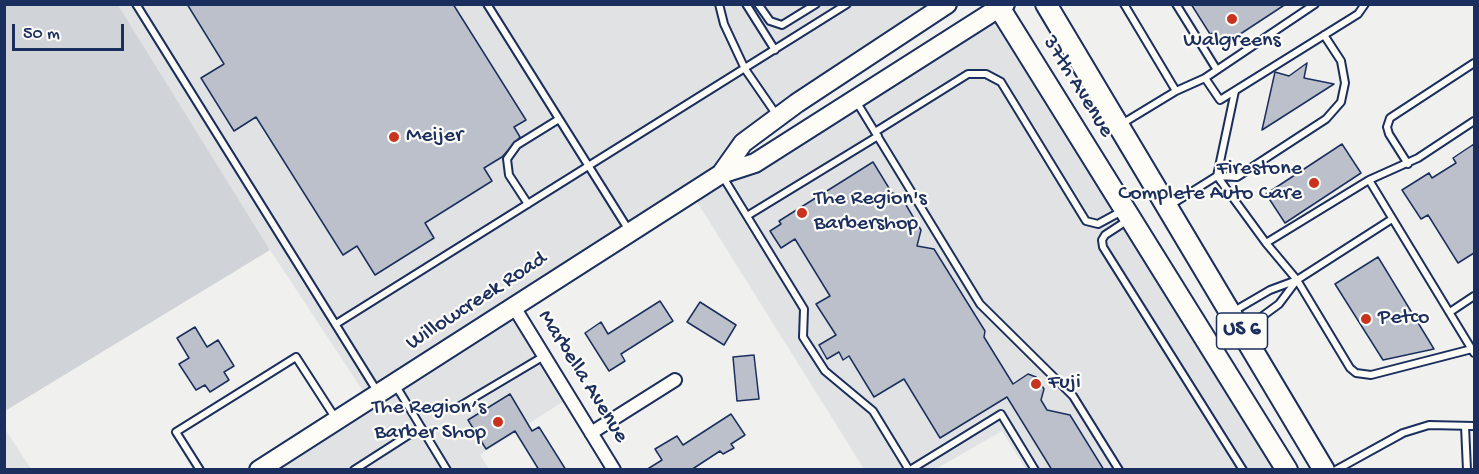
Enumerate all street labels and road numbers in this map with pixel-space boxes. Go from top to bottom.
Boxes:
street label: 37th Avenue [1035,31,1119,143]
street label: Willowcreek Road [402,247,552,357]
street label: Marbella Avenue [531,306,633,448]
road number: US 6 [1216,313,1268,349]

